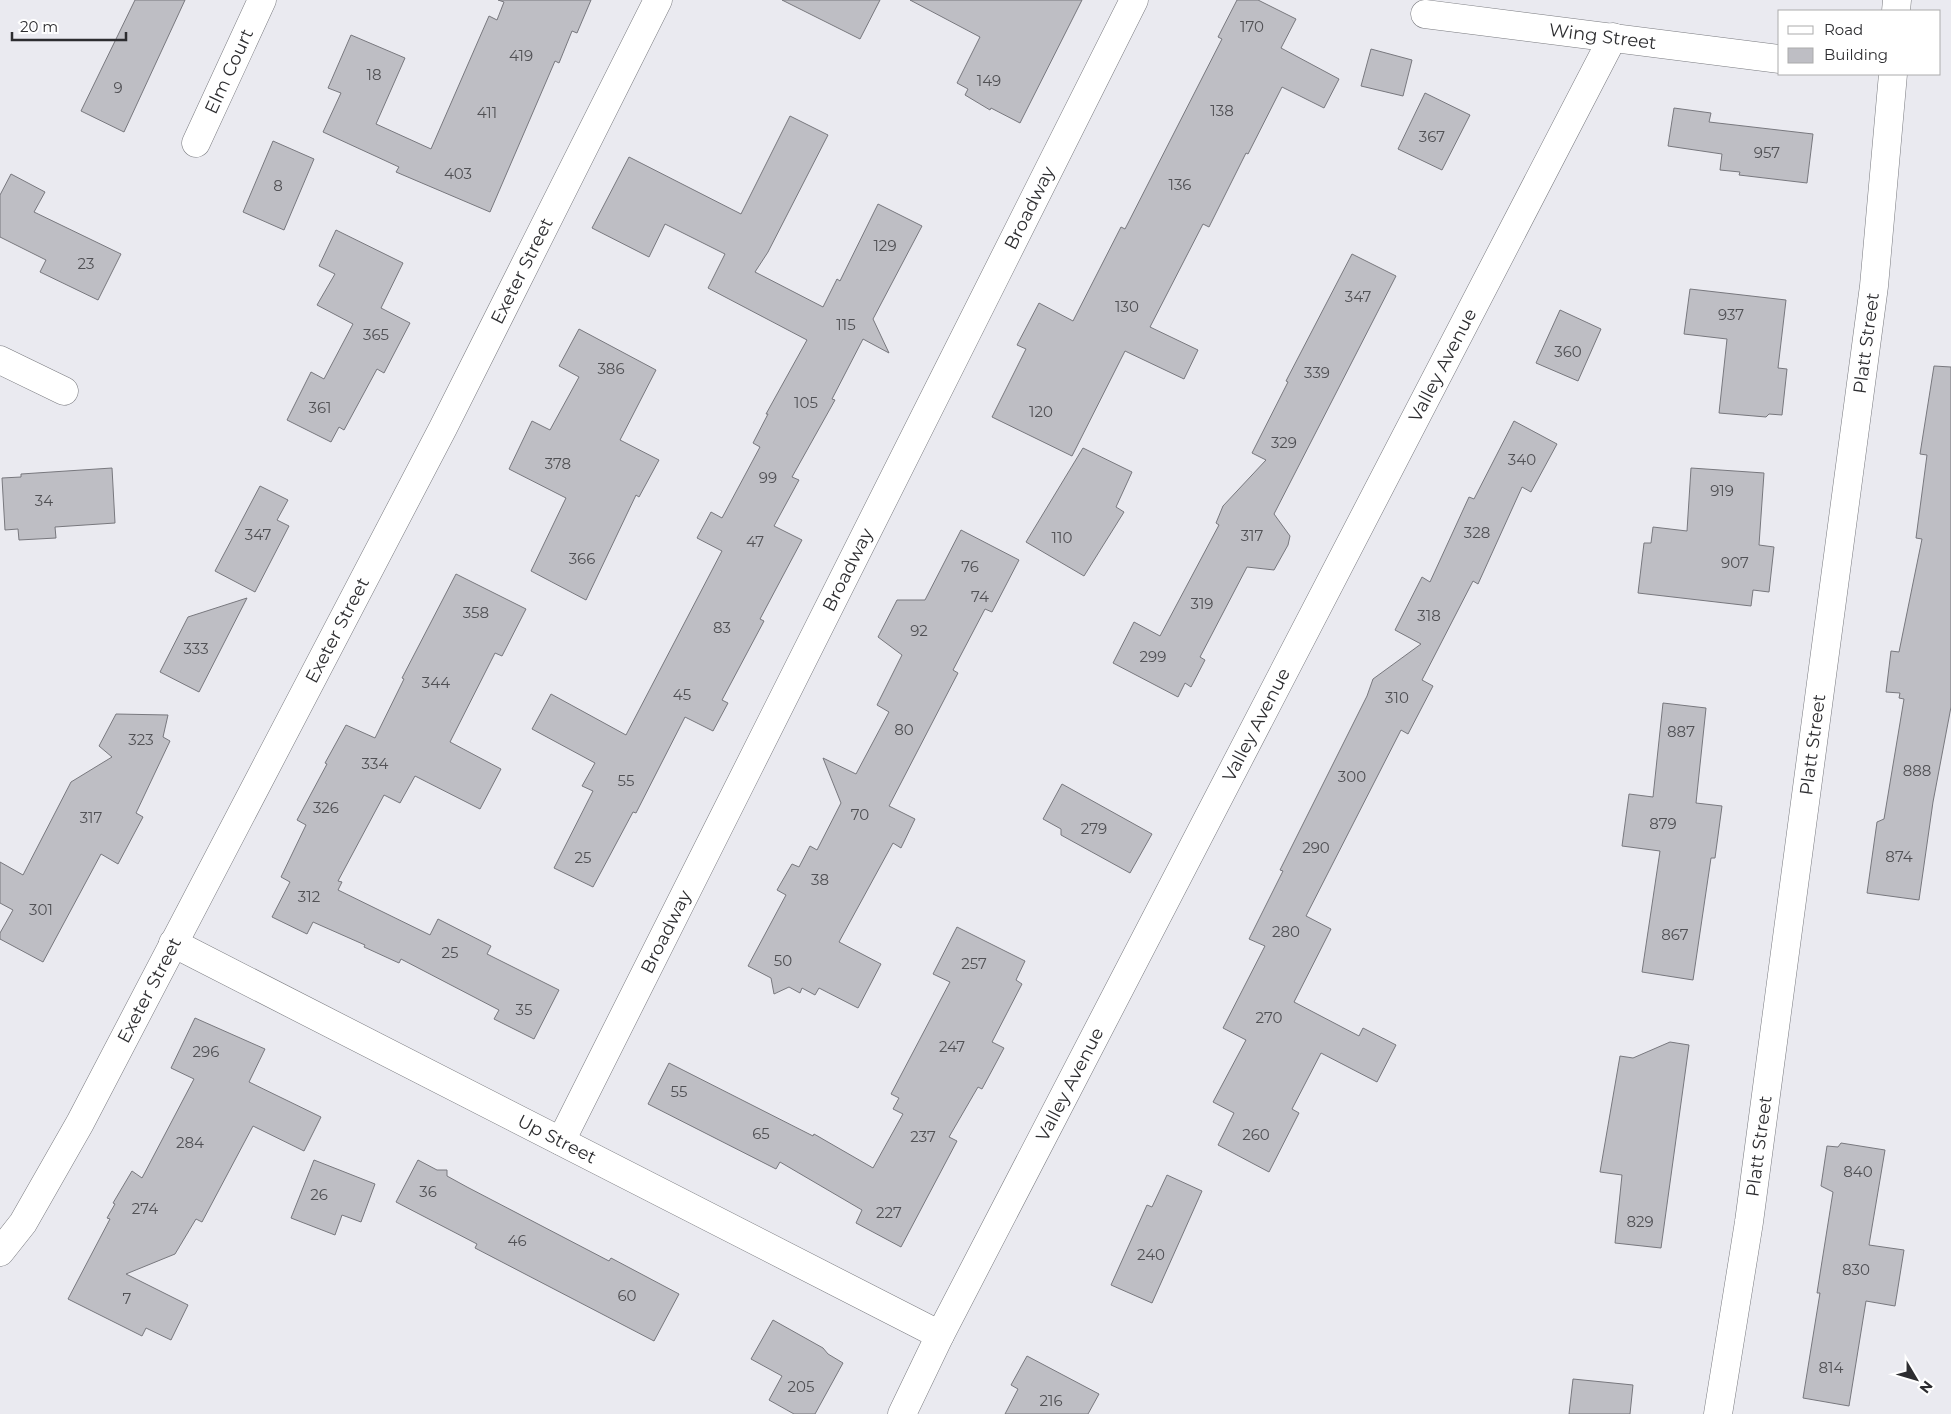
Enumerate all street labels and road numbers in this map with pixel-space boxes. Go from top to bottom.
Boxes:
street label: Wing Street [1548,19,1658,54]
street label: Elm Court [200,25,258,117]
street label: Broadway [999,163,1060,253]
street label: Exeter Street [486,214,558,328]
street label: Platt Street [1849,291,1884,395]
street label: Valley Avenue [1404,305,1481,426]
street label: Broadway [818,525,878,615]
street label: Exeter Street [301,574,374,687]
street label: Valley Avenue [1218,664,1295,785]
street label: Platt Street [1795,693,1830,797]
street label: Broadway [636,886,696,977]
street label: Exeter Street [113,934,186,1047]
street label: Valley Avenue [1031,1024,1109,1145]
street label: Platt Street [1741,1094,1777,1198]
street label: Up Street [514,1110,600,1168]

